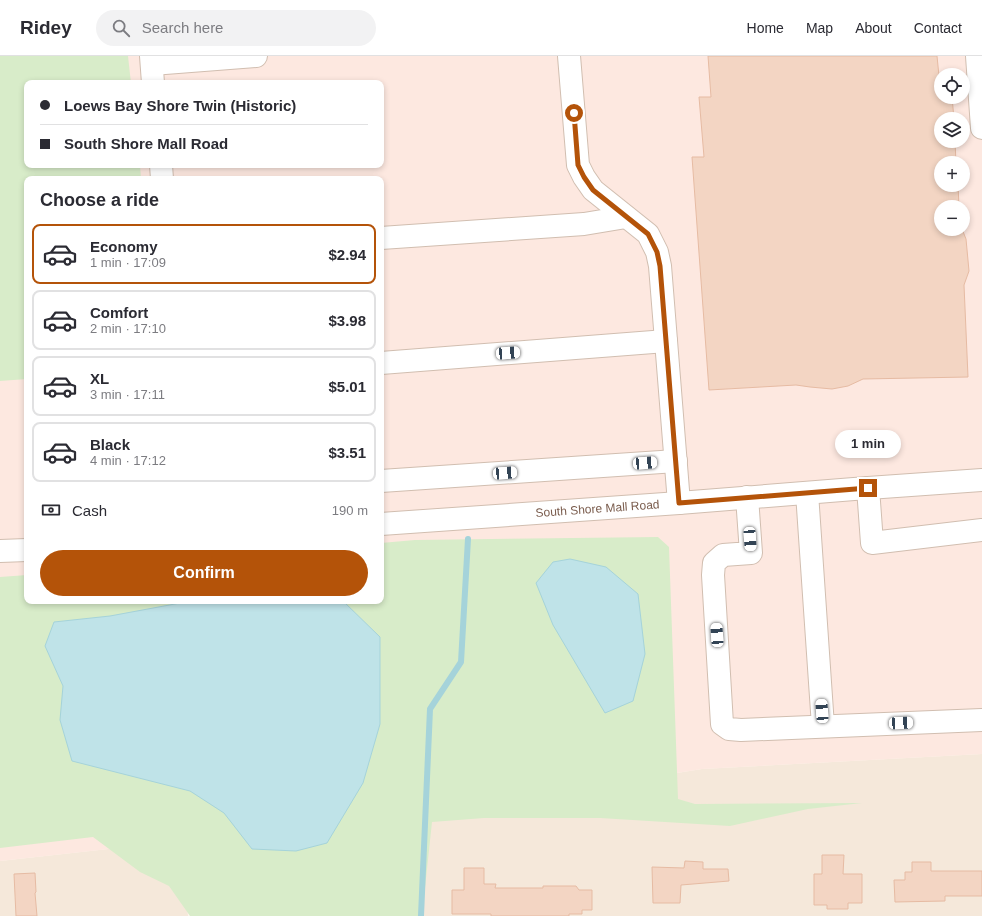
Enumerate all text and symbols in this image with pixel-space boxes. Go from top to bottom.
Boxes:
search box [96,10,376,46]
text: Ridey [20,17,72,38]
icon: search [110,17,132,39]
text: Search here [142,19,223,36]
text: Home [747,20,784,36]
text: Map [806,20,833,36]
text: About [855,20,892,36]
text: Contact [914,20,962,36]
map controls [934,68,970,236]
button: locate [934,68,970,104]
text: Loews Bay Shore Twin (Historic) [64,97,296,114]
route start [565,104,583,122]
button: layers [934,112,970,148]
text: South Shore Mall Road [64,135,228,152]
button: + [934,156,970,192]
text: Choose a ride [40,190,159,210]
button: − [934,200,970,236]
icon: car [42,236,78,272]
text: Economy [90,238,158,255]
text: $2.94 [328,246,366,263]
text: 1 min · 17:09 [90,255,166,270]
icon: car [42,302,78,338]
text: Comfort [90,304,148,321]
text: $3.98 [328,312,366,329]
text: 2 min · 17:10 [90,321,166,336]
car [496,346,520,360]
icon: car [42,368,78,404]
text: XL [90,370,109,387]
text: $5.01 [328,378,366,395]
text: 3 min · 17:11 [90,387,165,402]
callout: 1 min [835,430,901,458]
icon: car [42,434,78,470]
text: Black [90,436,130,453]
text: 1 min [851,436,885,451]
text: $3.51 [328,444,366,461]
text: 4 min · 17:12 [90,453,166,468]
car [633,456,657,470]
car [493,466,517,480]
route end [859,479,877,497]
street label: South Shore Mall Road [535,497,660,520]
icon: cash [40,499,62,521]
text: Cash [72,502,107,519]
text: 190 m [332,503,368,518]
car [743,527,757,551]
button: Confirm [40,550,368,596]
car [710,623,724,647]
car [815,699,829,723]
car [889,716,913,730]

